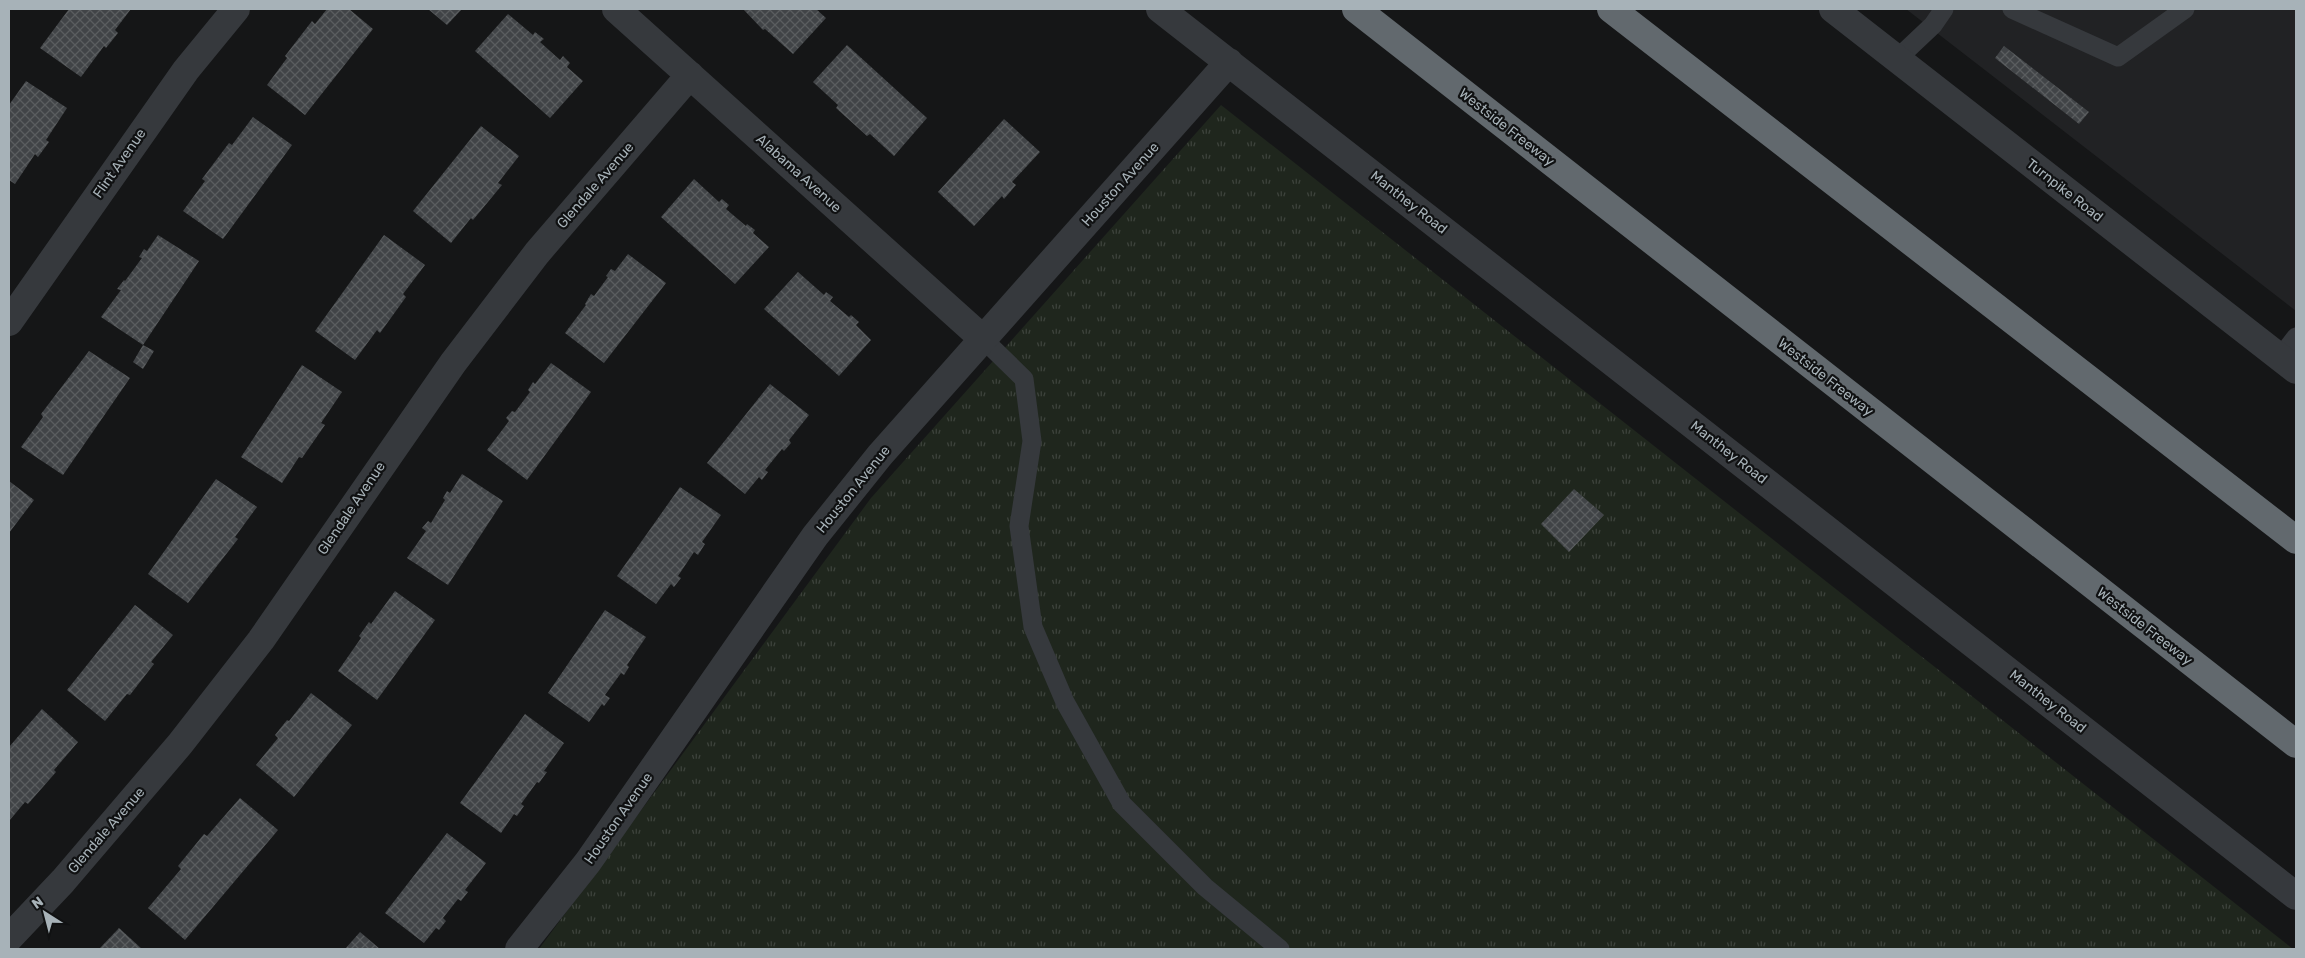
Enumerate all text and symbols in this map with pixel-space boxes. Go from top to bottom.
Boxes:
street label: Westside Freeway [1456,85,1558,170]
street label: Flint Avenue [89,125,150,201]
street label: Alabama Avenue [753,131,845,216]
street label: Glendale Avenue [553,139,638,232]
street label: Houston Avenue [1078,139,1163,230]
street label: Turnpike Road [2023,155,2106,226]
street label: Manthey Road [1367,167,1450,238]
street label: Westside Freeway [1775,335,1877,420]
street label: Manthey Road [1687,417,1770,488]
street label: Houston Avenue [813,442,894,537]
street label: Glendale Avenue [314,458,389,558]
street label: Westside Freeway [2094,584,2196,669]
street label: Manthey Road [2006,666,2089,737]
street label: Houston Avenue [581,769,656,867]
street label: Glendale Avenue [64,784,149,877]
north arrow [20,888,70,938]
text: N [29,893,47,913]

